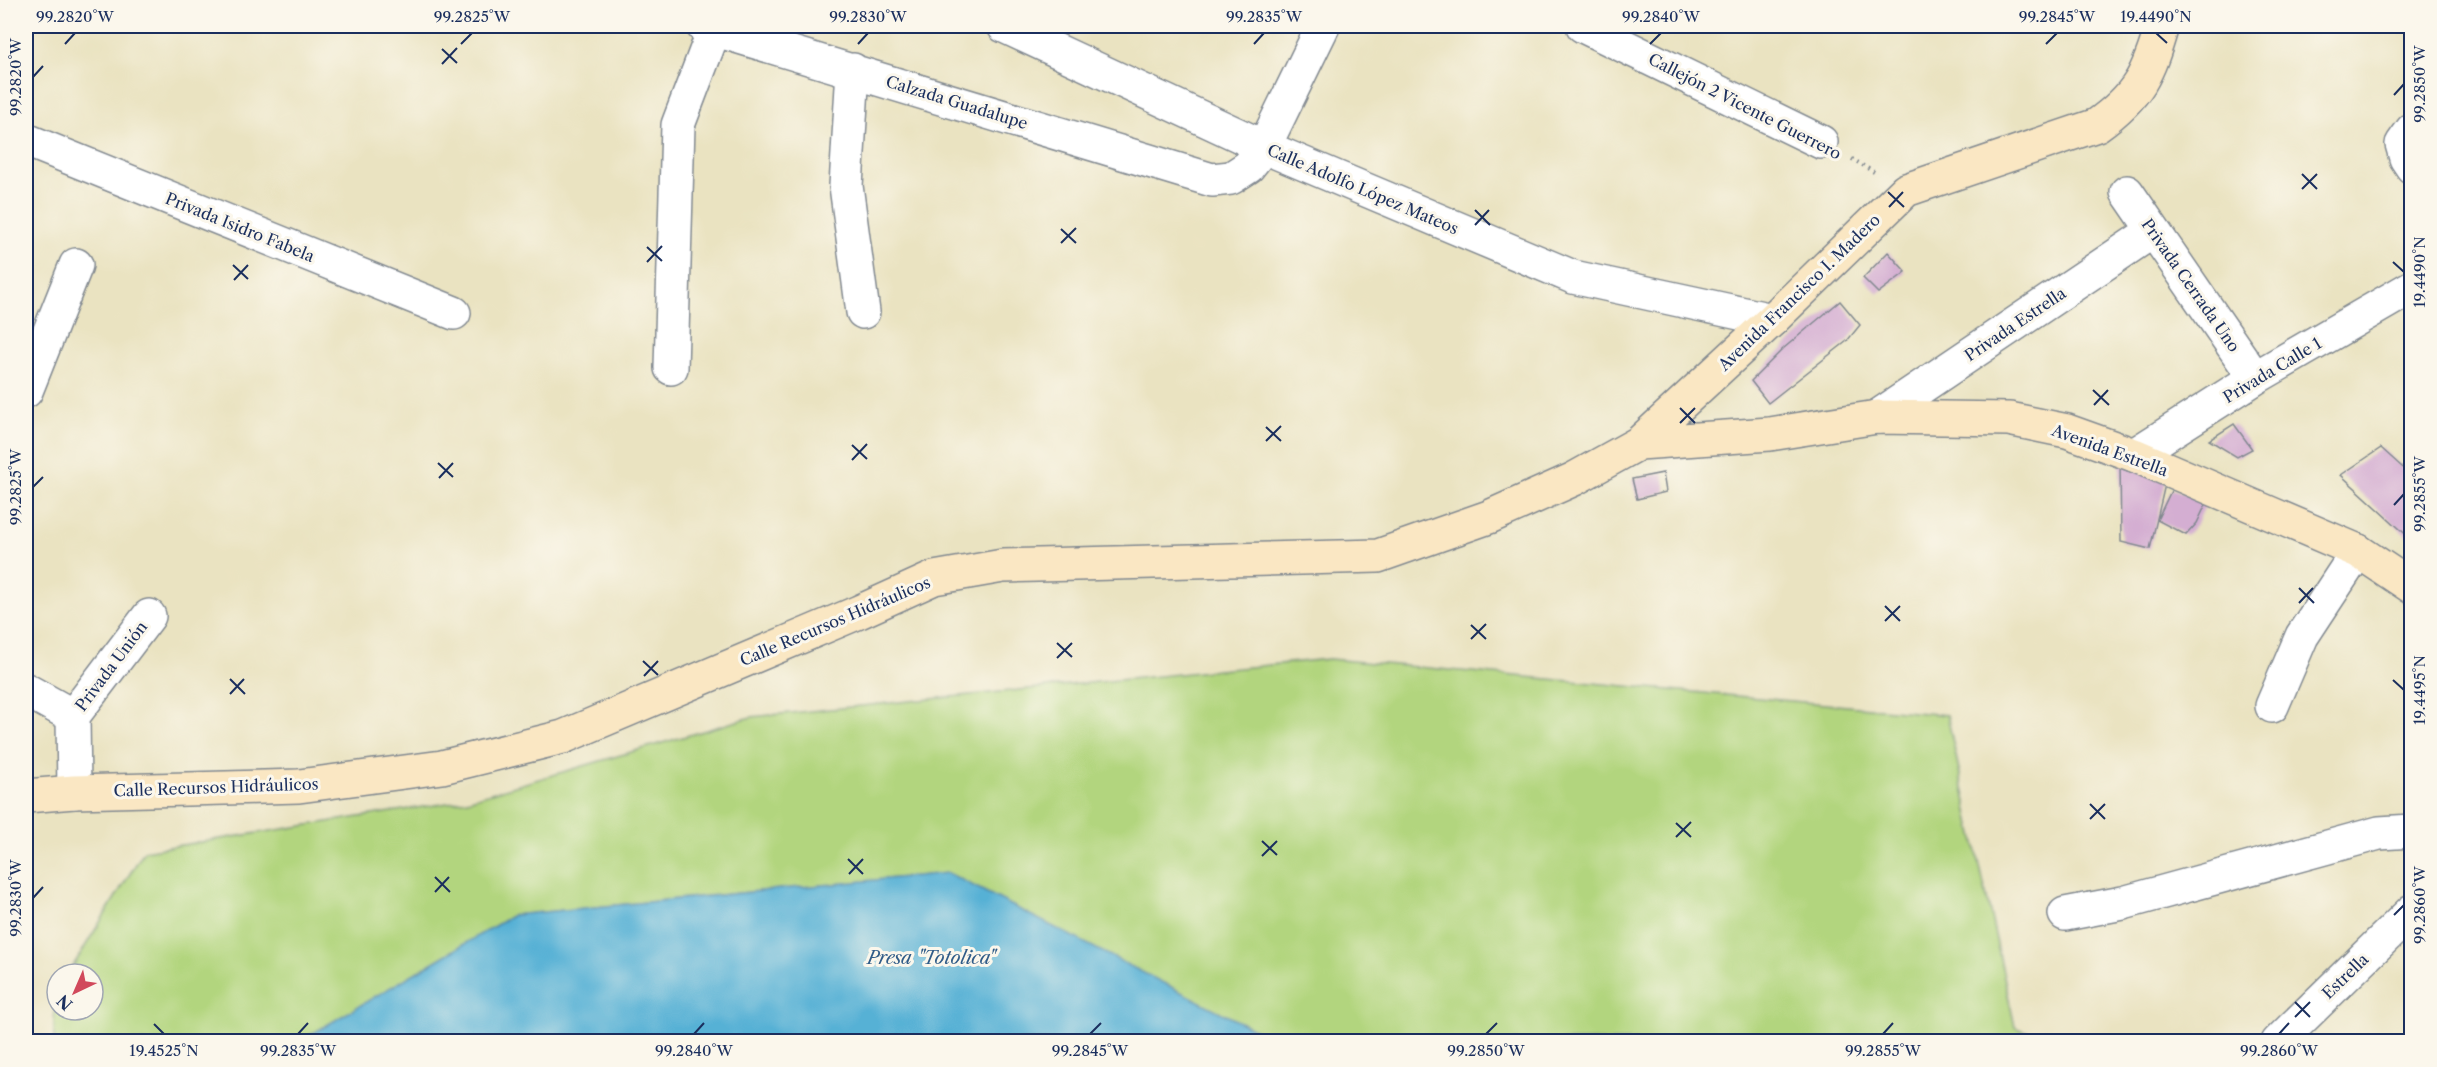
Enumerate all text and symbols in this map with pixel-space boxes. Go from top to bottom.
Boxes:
text: 99.2820°W [36,7,115,26]
text: 99.2825°W [434,7,511,26]
text: 99.2830°W [829,7,907,26]
text: 99.2835°W [1226,7,1303,26]
text: 99.2840°W [1622,7,1701,26]
text: 99.2845°W [2019,7,2096,26]
text: 19.4490°N [2120,7,2192,26]
text: 99.2820°W [6,37,25,116]
text: 99.2850°W [2410,45,2429,123]
street label: Callejón 2 Vicente Guerrero [1645,49,1845,163]
street label: Calzada Guadalupe [884,71,1030,133]
street label: Calle Adolfo López Mateos [1264,140,1462,238]
street label: Privada Isidro Fabela [162,188,318,266]
street label: Avenida Francisco I. Madero [1713,209,1884,375]
street label: Privada Cerrada Uno [2137,215,2245,356]
text: 19.4490°N [2410,236,2429,308]
street label: Privada Estrella [1961,282,2070,365]
street label: Privada Calle 1 [2219,333,2325,407]
street label: Avenida Estrella [2048,419,2171,480]
text: 99.2825°W [6,448,25,525]
text: 99.2855°W [2410,455,2429,532]
street label: Calle Recursos Hidráulicos [737,572,933,670]
street label: Privada Unión [71,617,151,715]
text: 19.4495°N [2410,655,2429,725]
street label: Calle Recursos Hidráulicos [113,773,319,801]
text: 99.2830°W [6,859,25,937]
text: 99.2860°W [2410,865,2429,944]
water label: Presa "Totolica" [865,947,998,969]
street label: Estrella [2318,949,2373,1003]
north arrow [45,962,105,1022]
text: N [53,991,77,1015]
text: 19.4525°N [129,1041,199,1060]
text: 99.2835°W [260,1041,337,1060]
text: 99.2840°W [655,1041,734,1060]
text: 99.2845°W [1052,1041,1129,1060]
text: 99.2850°W [1447,1041,1525,1060]
text: 99.2855°W [1845,1041,1922,1060]
text: 99.2860°W [2240,1041,2319,1060]

